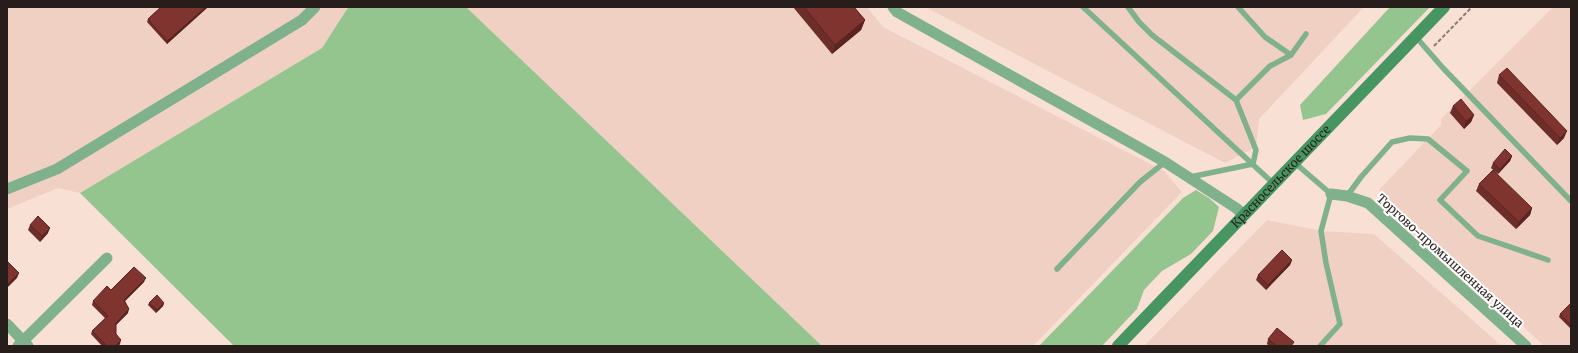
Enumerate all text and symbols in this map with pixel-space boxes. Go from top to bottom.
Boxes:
street label: Красносельское шоссе [1228,122,1333,231]
street label: Торгово-промышленная улица [1374,191,1527,331]

